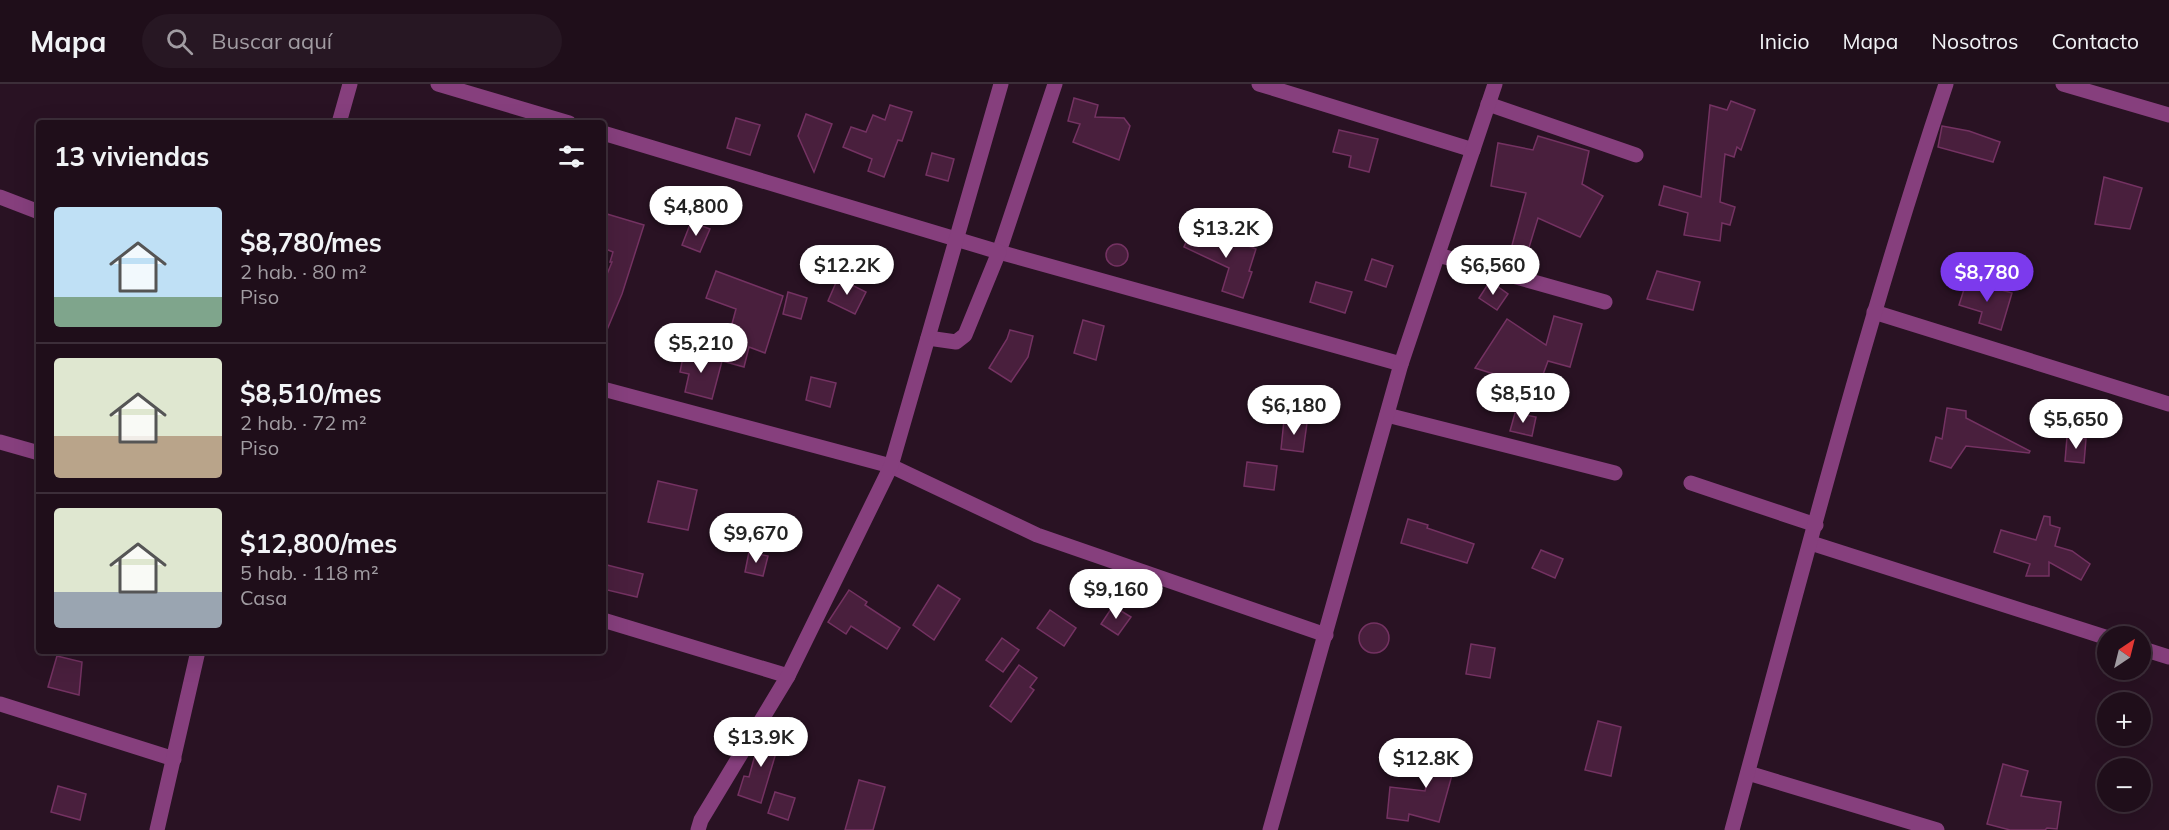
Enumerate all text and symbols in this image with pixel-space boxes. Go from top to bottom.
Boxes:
search box [142,14,562,68]
text: Mapa [30,24,106,59]
icon: search [163,25,196,58]
text: Buscar aquí [211,27,332,55]
text: Inicio [1759,28,1809,54]
text: Mapa [1842,28,1898,54]
text: Nosotros [1931,28,2018,54]
text: Contacto [2051,28,2139,54]
text: 13 viviendas [54,140,209,173]
icon: filters [555,140,588,173]
pin: $4,800 [647,186,745,237]
text: $4,800 [664,193,728,218]
pin: $13.2K [1177,208,1275,259]
text: $13.2K [1193,215,1259,240]
text: $8,780/mes [240,226,382,259]
icon: home [102,231,174,303]
pin: $12.2K [798,245,896,296]
pin: $6,560 [1444,245,1542,296]
text: $12.2K [814,252,880,277]
text: $6,560 [1461,252,1525,277]
pin: $8,780 [1938,252,2036,303]
text: 2 hab. · 80 m² [240,259,367,284]
text: $8,780 [1955,259,2019,284]
text: Piso [240,284,279,309]
pin: $5,210 [652,323,750,374]
text: $5,210 [669,330,733,355]
pin: $8,510 [1474,373,1572,424]
text: $8,510/mes [240,377,382,410]
text: $8,510 [1491,380,1555,405]
icon: home [102,382,174,454]
pin: $6,180 [1245,385,1343,436]
text: $6,180 [1262,392,1326,417]
pin: $5,650 [2027,399,2125,450]
text: $5,650 [2044,406,2108,431]
text: 2 hab. · 72 m² [240,410,367,435]
text: Piso [240,435,279,460]
pin: $9,670 [707,513,805,564]
text: $9,670 [724,520,788,545]
text: $12,800/mes [240,527,397,560]
icon: home [102,532,174,604]
text: 5 hab. · 118 m² [240,560,379,585]
pin: $9,160 [1067,569,1165,620]
text: $9,160 [1084,576,1148,601]
text: Casa [240,585,287,610]
north arrow [2097,626,2151,680]
map controls [2097,626,2151,812]
button: + [2097,692,2151,746]
pin: $13.9K [712,717,810,768]
text: $13.9K [728,724,794,749]
pin: $12.8K [1377,738,1475,789]
text: $12.8K [1393,745,1459,770]
button: − [2097,758,2151,812]

